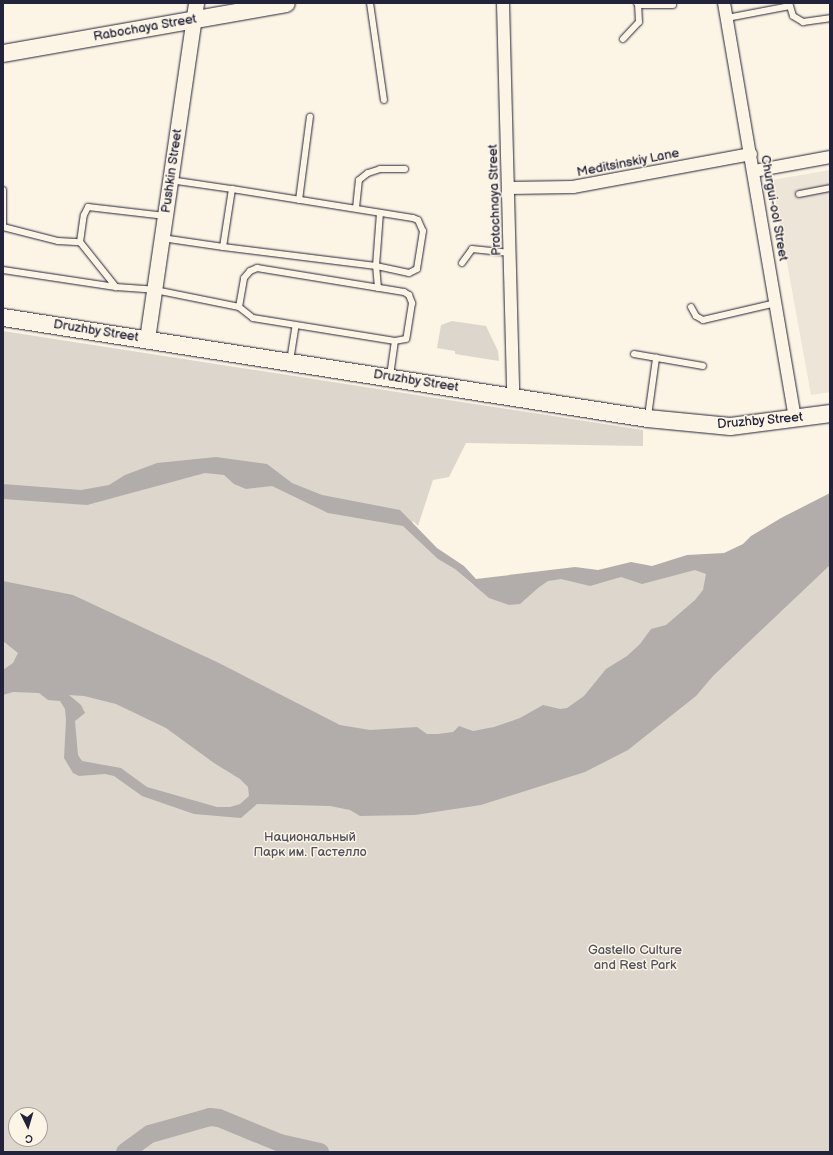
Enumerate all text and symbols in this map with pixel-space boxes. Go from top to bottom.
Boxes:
street label: Rabochaya Street [92,11,198,45]
street label: Pushkin Street [158,128,186,214]
street label: Protochnaya Street [485,144,505,256]
street label: Meditsinskiy Lane [575,145,681,181]
street label: Churgui-ool Street [757,154,791,262]
street label: Druzhby Street [52,316,140,346]
street label: Druzhby Street [372,366,460,396]
street label: Druzhby Street [716,409,804,433]
park label: Национальный Парк им. Гастелло [253,830,367,861]
park label: Gastello Culture and Rest Park [588,943,682,974]
north arrow [8,1107,48,1147]
text: С [25,1132,33,1145]

